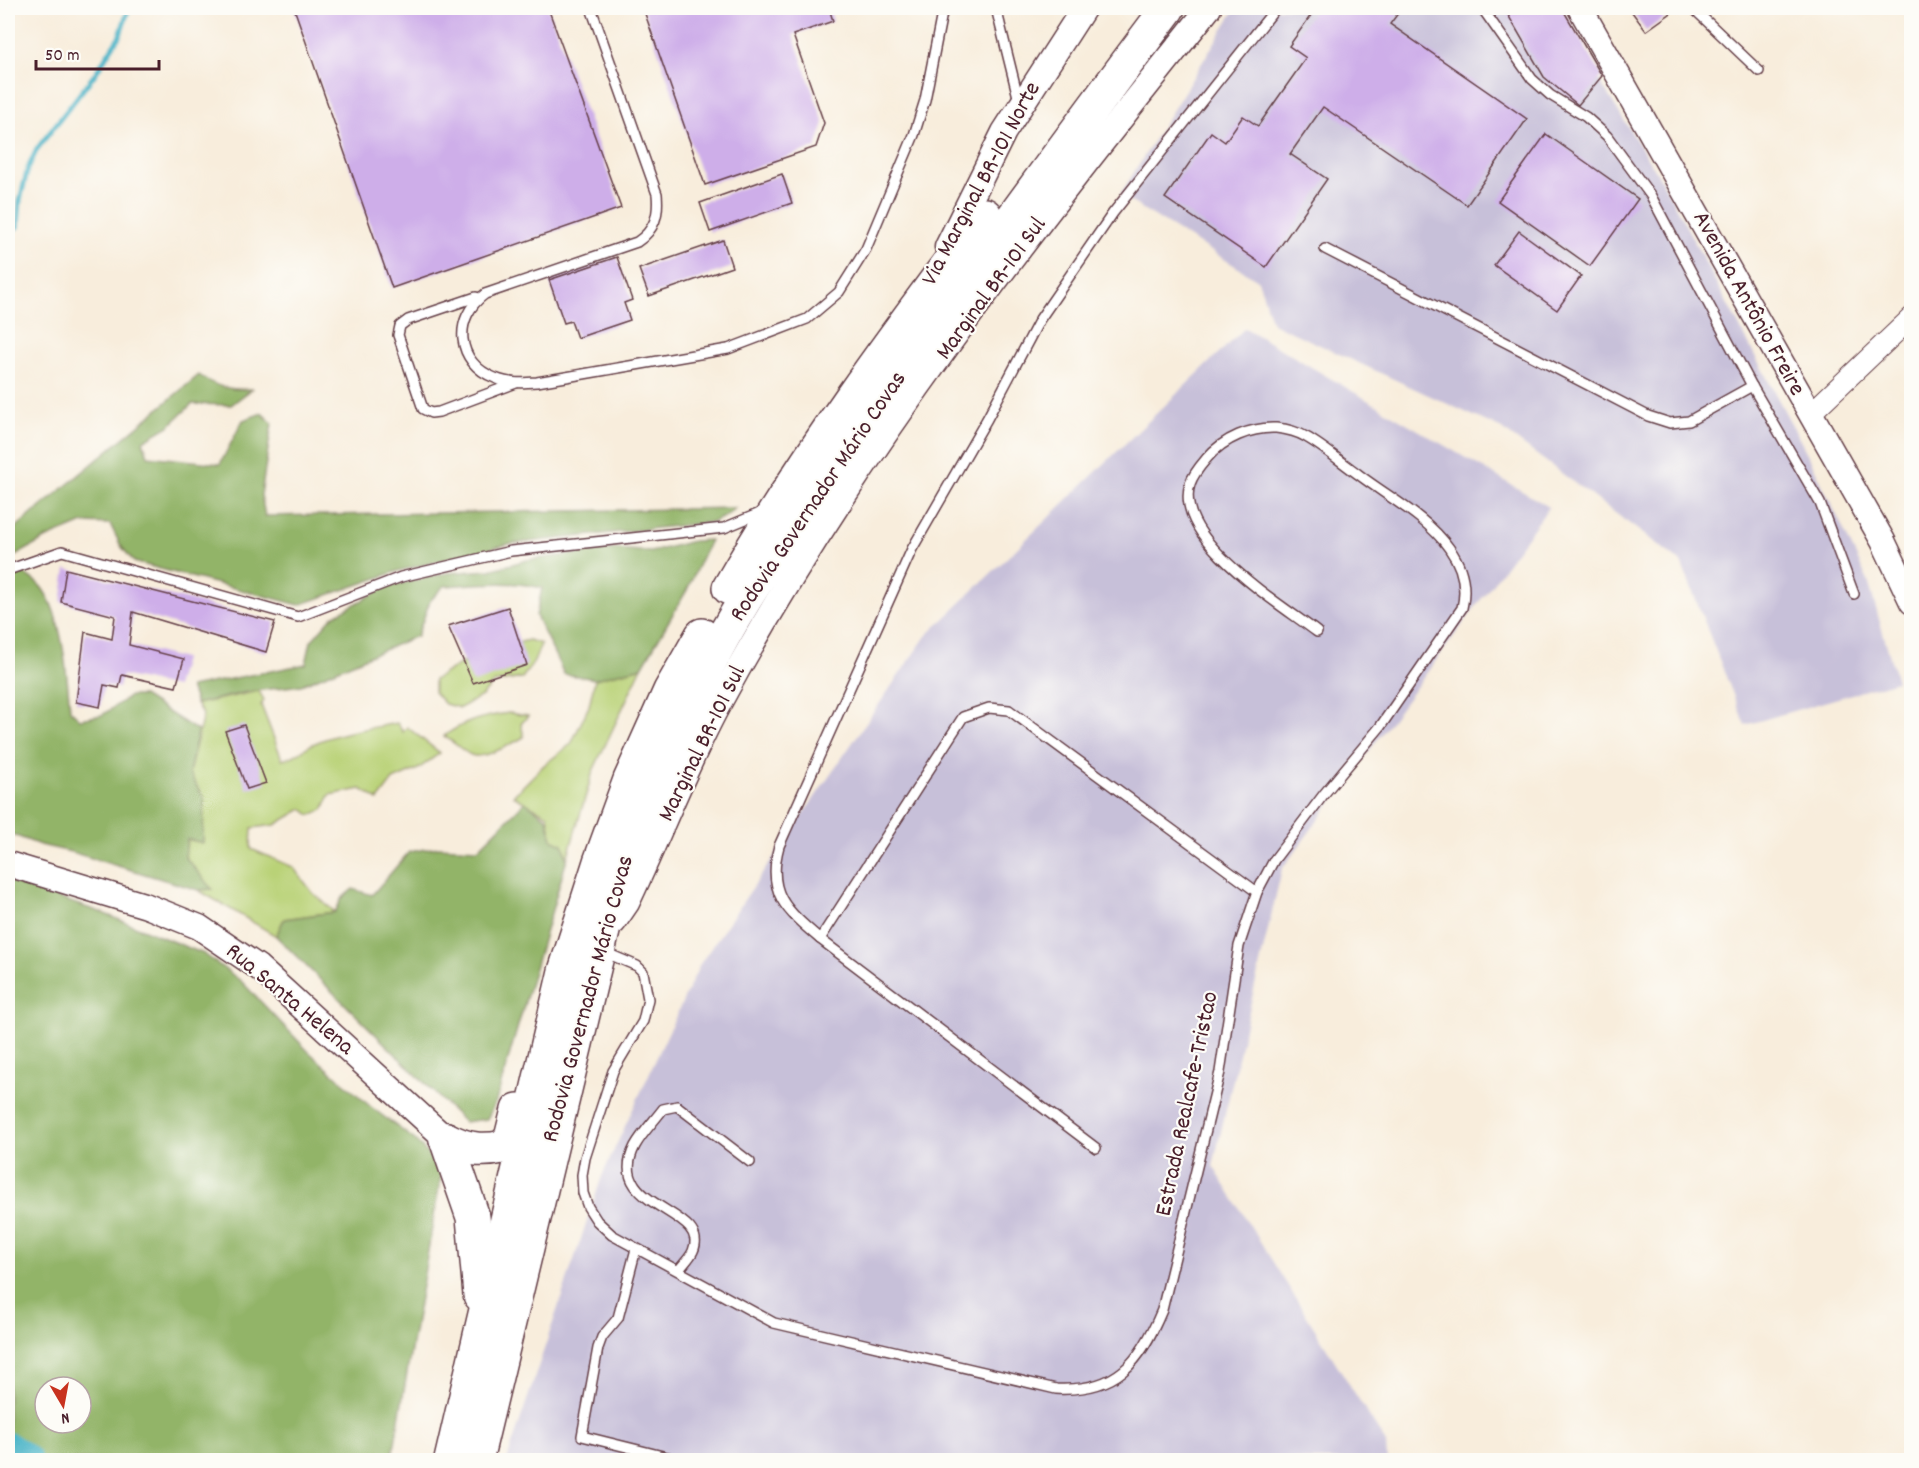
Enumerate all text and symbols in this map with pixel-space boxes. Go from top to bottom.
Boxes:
scale bar [36,33,159,71]
text: 50 m [45,44,80,69]
street label: Via Marginal BR-101 Norte [914,76,1050,292]
street label: Avenida Antônio Freire [1683,205,1813,403]
street label: Marginal BR-101 Sul [928,210,1056,368]
street label: Rodovia Governador Mário Covas [722,365,916,629]
street label: Marginal BR-101 Sul [651,660,756,828]
street label: Rodovia Governador Mário Covas [534,852,644,1146]
street label: Rua Santa Helena [217,936,361,1065]
street label: Estrada Realcafe-Tristao [1148,988,1228,1220]
north arrow [33,1375,93,1435]
text: N [59,1405,71,1429]

